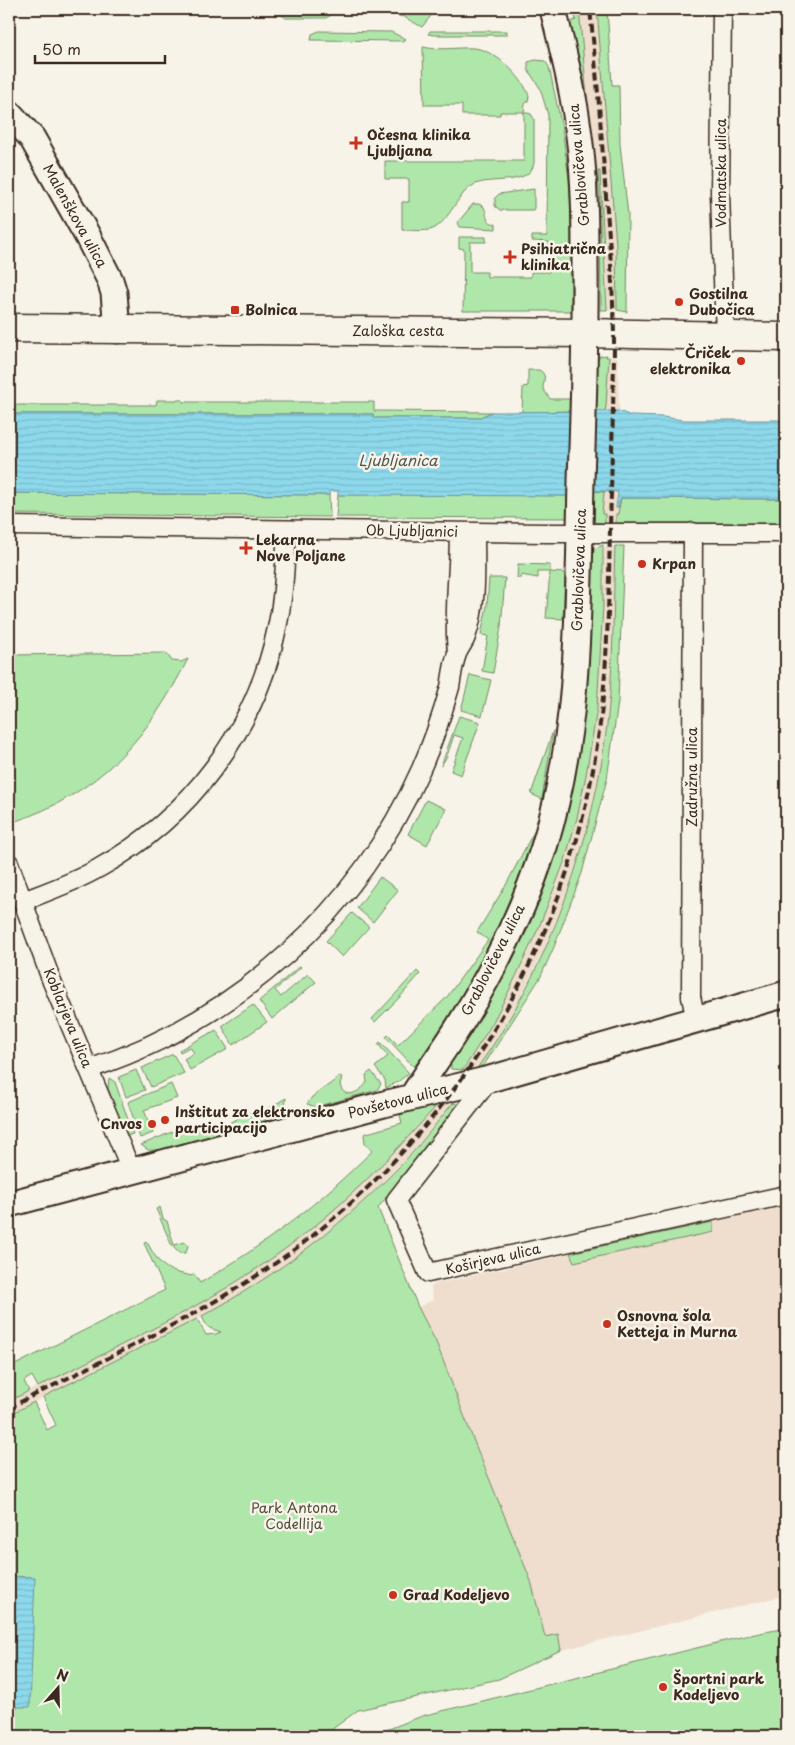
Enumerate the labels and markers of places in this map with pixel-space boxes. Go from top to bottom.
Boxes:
place label: Očesna klinika Ljubljana [367,124,471,161]
marker: Očesna klinika Ljubljana [349,136,363,150]
place label: Psihiatrična klinika [521,238,607,275]
marker: Psihiatrična klinika [503,250,517,264]
place label: Gostilna Dubočica [689,283,755,320]
marker: Gostilna Dubočica [673,296,685,308]
place label: Bolnica [245,299,298,320]
marker: Bolnica [229,304,241,316]
place label: Čriček elektronika [650,342,732,379]
marker: Čriček elektronika [735,355,747,367]
place label: Lekarna Nove Poljane [256,529,346,566]
marker: Lekarna Nove Poljane [240,542,252,554]
place label: Krpan [652,553,696,574]
marker: Krpan [636,558,648,570]
place label: Inštitut za elektronsko participacijo [175,1101,335,1138]
place label: Cnvos [100,1113,142,1134]
marker: Inštitut za elektronsko participacijo [159,1114,171,1126]
marker: Cnvos [146,1118,158,1130]
place label: Osnovna šola Ketteja in Murna [617,1305,737,1342]
marker: Osnovna šola Ketteja in Murna [601,1318,613,1330]
place label: Grad Kodeljevo [403,1584,510,1605]
marker: Grad Kodeljevo [387,1589,399,1601]
place label: Športni park Kodeljevo [673,1668,765,1705]
marker: Športni park Kodeljevo [657,1681,669,1693]

